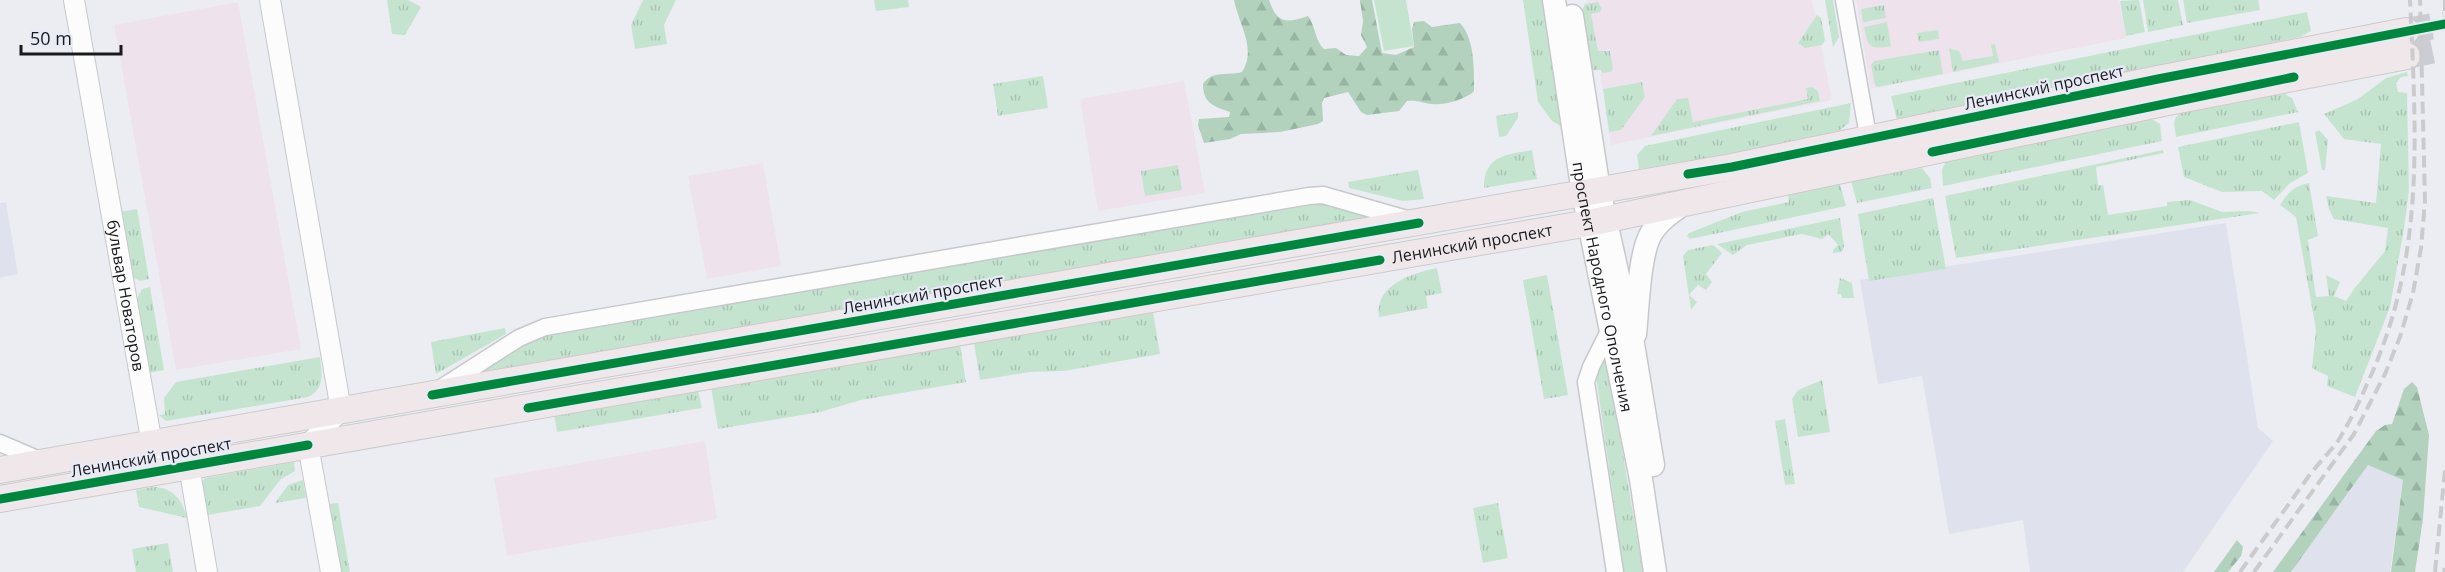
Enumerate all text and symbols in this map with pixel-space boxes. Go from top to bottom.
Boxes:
scale bar [21,18,122,56]
text: 50 m [30,26,72,50]
street label: Ленинский проспект [1962,59,2126,115]
street label: проспект Народного Ополчения [1567,160,1638,414]
street label: бульвар Новаторов [102,218,150,373]
street label: Ленинский проспект [1390,218,1555,268]
street label: Ленинский проспект [841,269,1006,319]
street label: Ленинский проспект [69,432,234,482]

